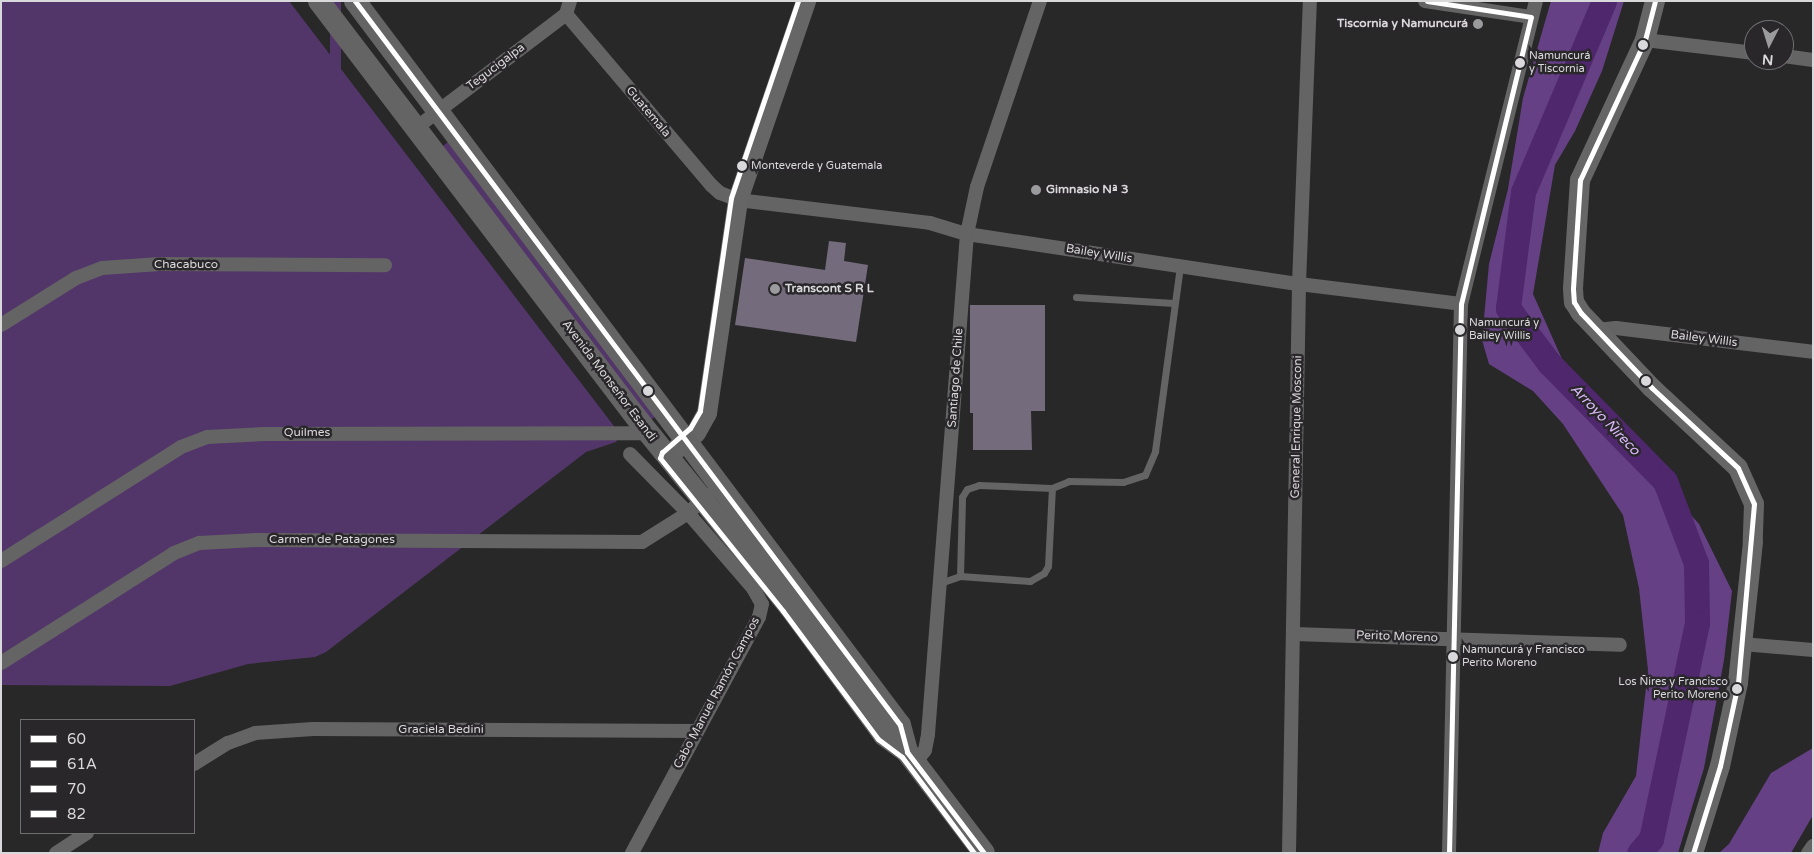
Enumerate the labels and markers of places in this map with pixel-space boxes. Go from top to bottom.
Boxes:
place label: Tiscornia y Namuncurá [1337,17,1468,31]
marker: Tiscornia y Namuncurá [1472,18,1484,30]
unlabelled marker [1638,40,1648,50]
place label: Namuncurá y Tiscornia [1529,50,1590,76]
marker: Namuncurá y Tiscornia [1515,58,1525,68]
place label: Monteverde y Guatemala [751,159,882,173]
marker: Monteverde y Guatemala [737,161,747,171]
place label: Gimnasio Nª 3 [1046,183,1128,197]
marker: Gimnasio Nª 3 [1030,184,1042,196]
place label: Transcont S R L [785,282,874,296]
marker: Transcont S R L [769,283,781,295]
place label: Namuncurá y Bailey Willis [1469,317,1539,343]
marker: Namuncurá y Bailey Willis [1455,325,1465,335]
unlabelled marker [1641,376,1651,386]
unlabelled marker [643,386,653,396]
place label: Namuncurá y Francisco Perito Moreno [1462,644,1585,670]
marker: Namuncurá y Francisco Perito Moreno [1448,652,1458,662]
place label: Los Ñires y Francisco Perito Moreno [1618,676,1728,702]
marker: Los Ñires y Francisco Perito Moreno [1732,684,1742,694]

